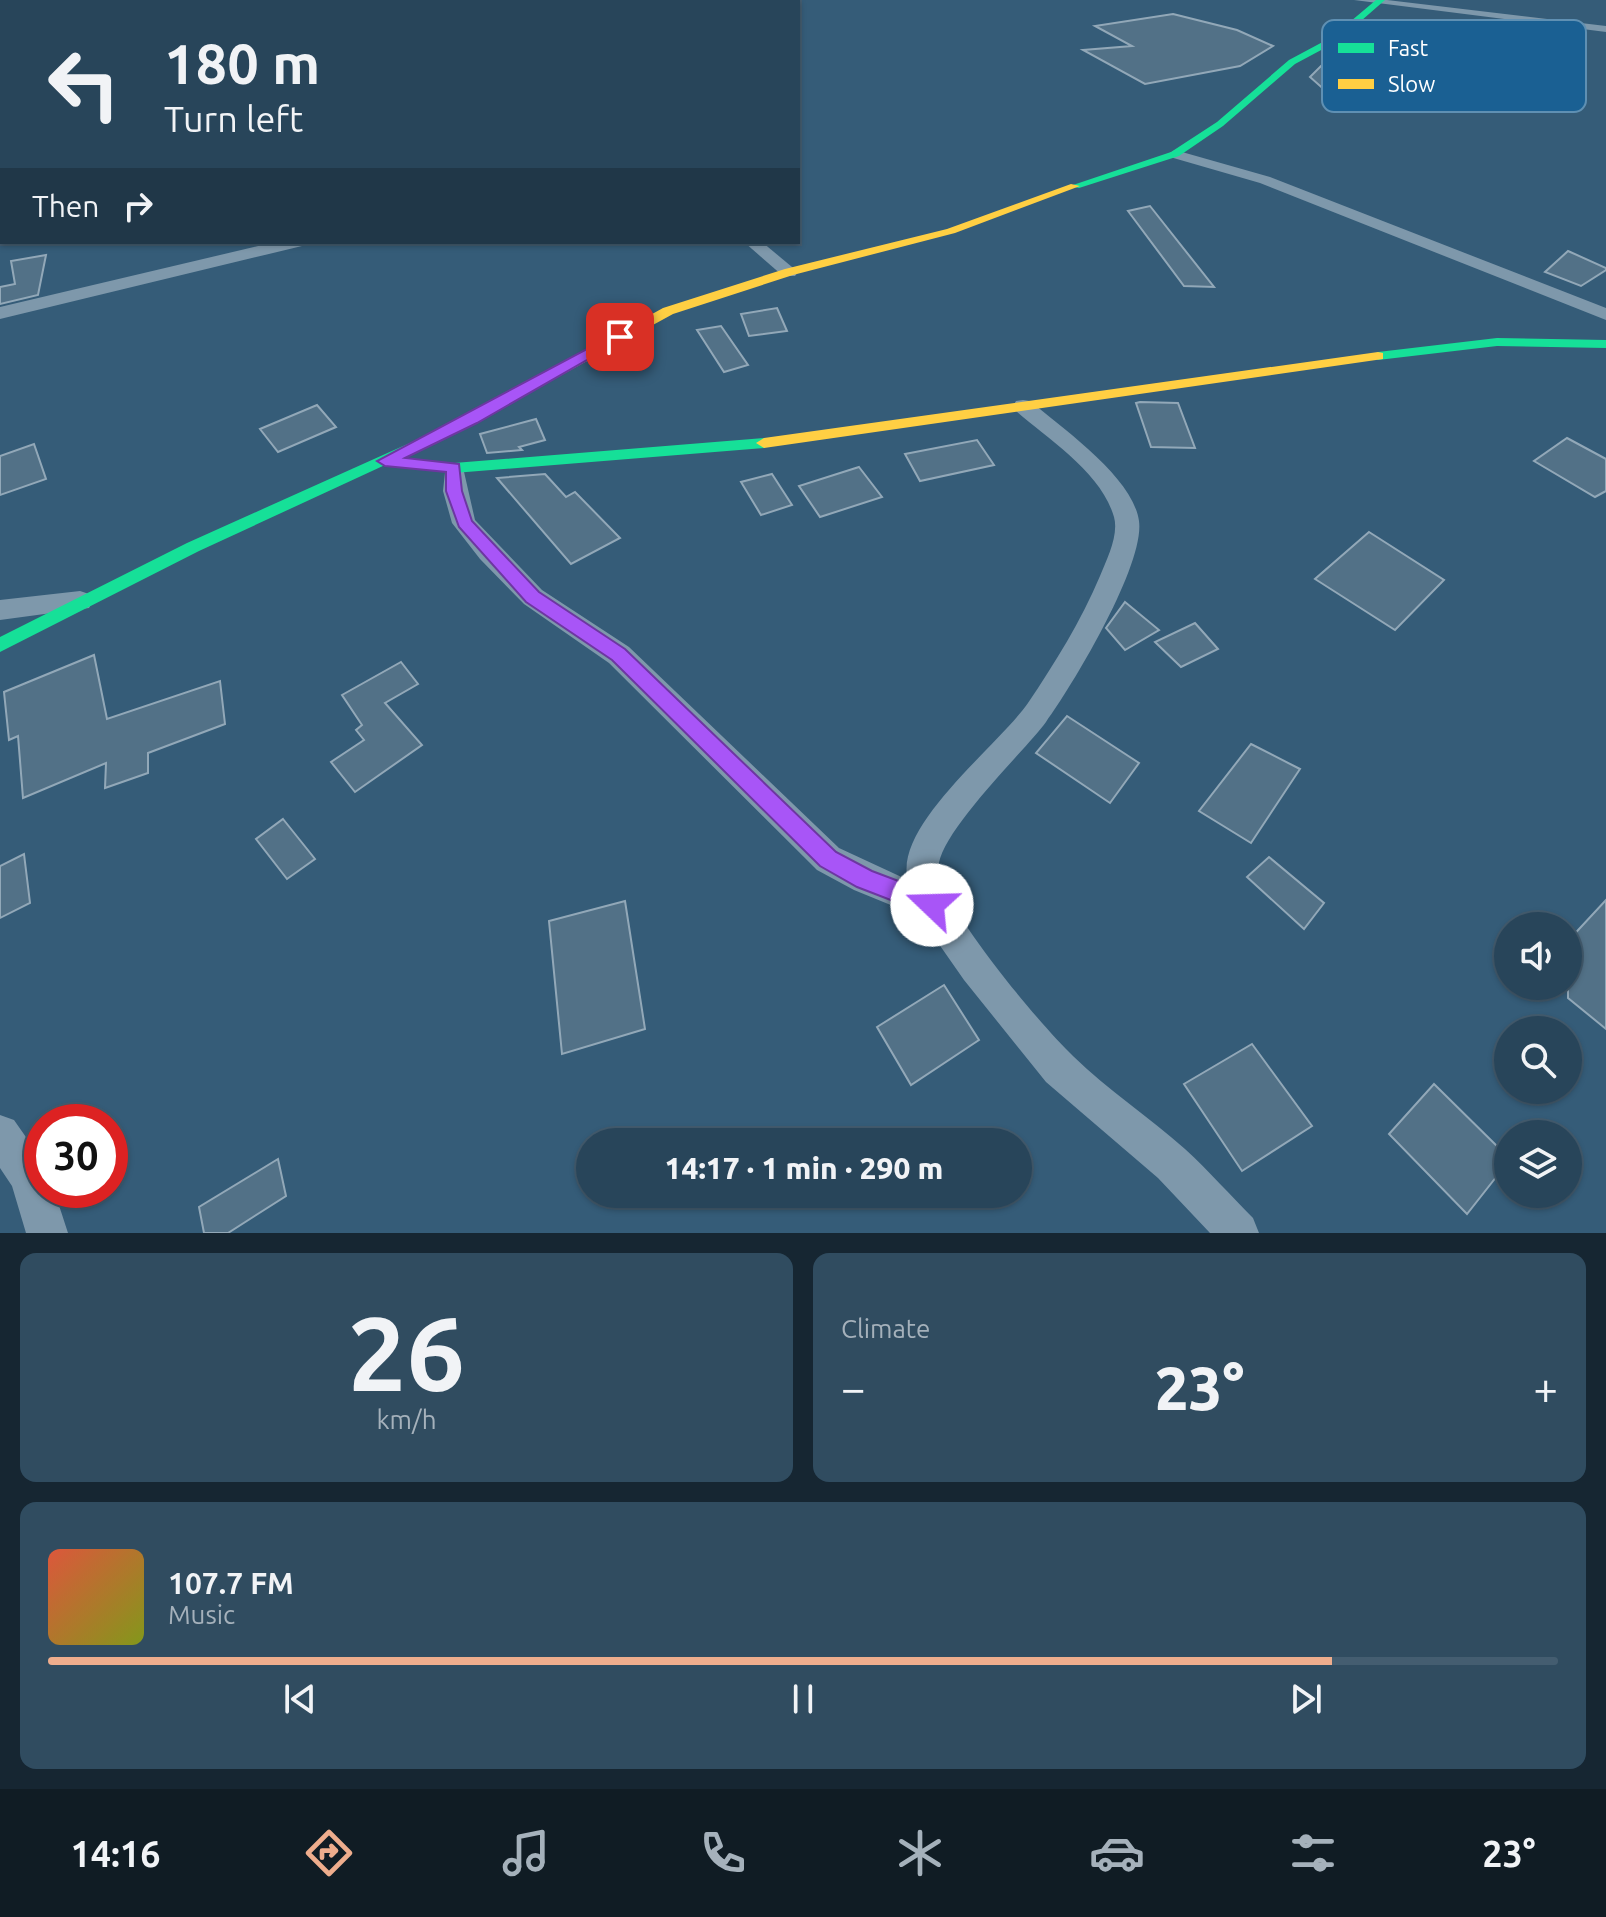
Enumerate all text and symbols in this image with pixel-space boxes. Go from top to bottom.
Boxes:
legend [1322,20,1586,112]
icon: left [32,32,136,136]
text: 180 m [164,32,320,95]
text: Fast [1388,35,1429,60]
text: Slow [1388,71,1435,96]
text: Turn left [164,98,303,139]
icon: right [116,184,160,228]
text: Then [32,189,100,223]
pin [586,303,654,371]
icon: arrive [598,315,642,359]
position arrow [890,863,974,947]
map controls [1494,912,1582,1208]
button: sound [1494,912,1582,1000]
button: search [1494,1016,1582,1104]
speed limit sign: 30 [24,1104,128,1208]
button: layers [1494,1120,1582,1208]
text: 14:17 · 1 min · 290 m [665,1151,943,1185]
text: 26 [348,1294,465,1411]
text: Climate [841,1314,930,1343]
text: 23° [1155,1354,1244,1421]
text: − [841,1363,866,1412]
text: + [1533,1363,1558,1412]
text: km/h [376,1405,437,1434]
text: 107.7 FM [168,1566,294,1600]
text: Music [168,1600,235,1629]
icon: previous [278,1677,322,1721]
icon: pause [781,1677,825,1721]
icon: next [1284,1677,1328,1721]
icon: directions [301,1825,357,1881]
icon: music [498,1825,554,1881]
icon: phone [695,1825,751,1881]
icon: climate [892,1825,948,1881]
icon: car [1089,1825,1145,1881]
icon: filters [1285,1825,1341,1881]
text: 14:16 [70,1833,160,1874]
text: 23° [1482,1833,1536,1874]

